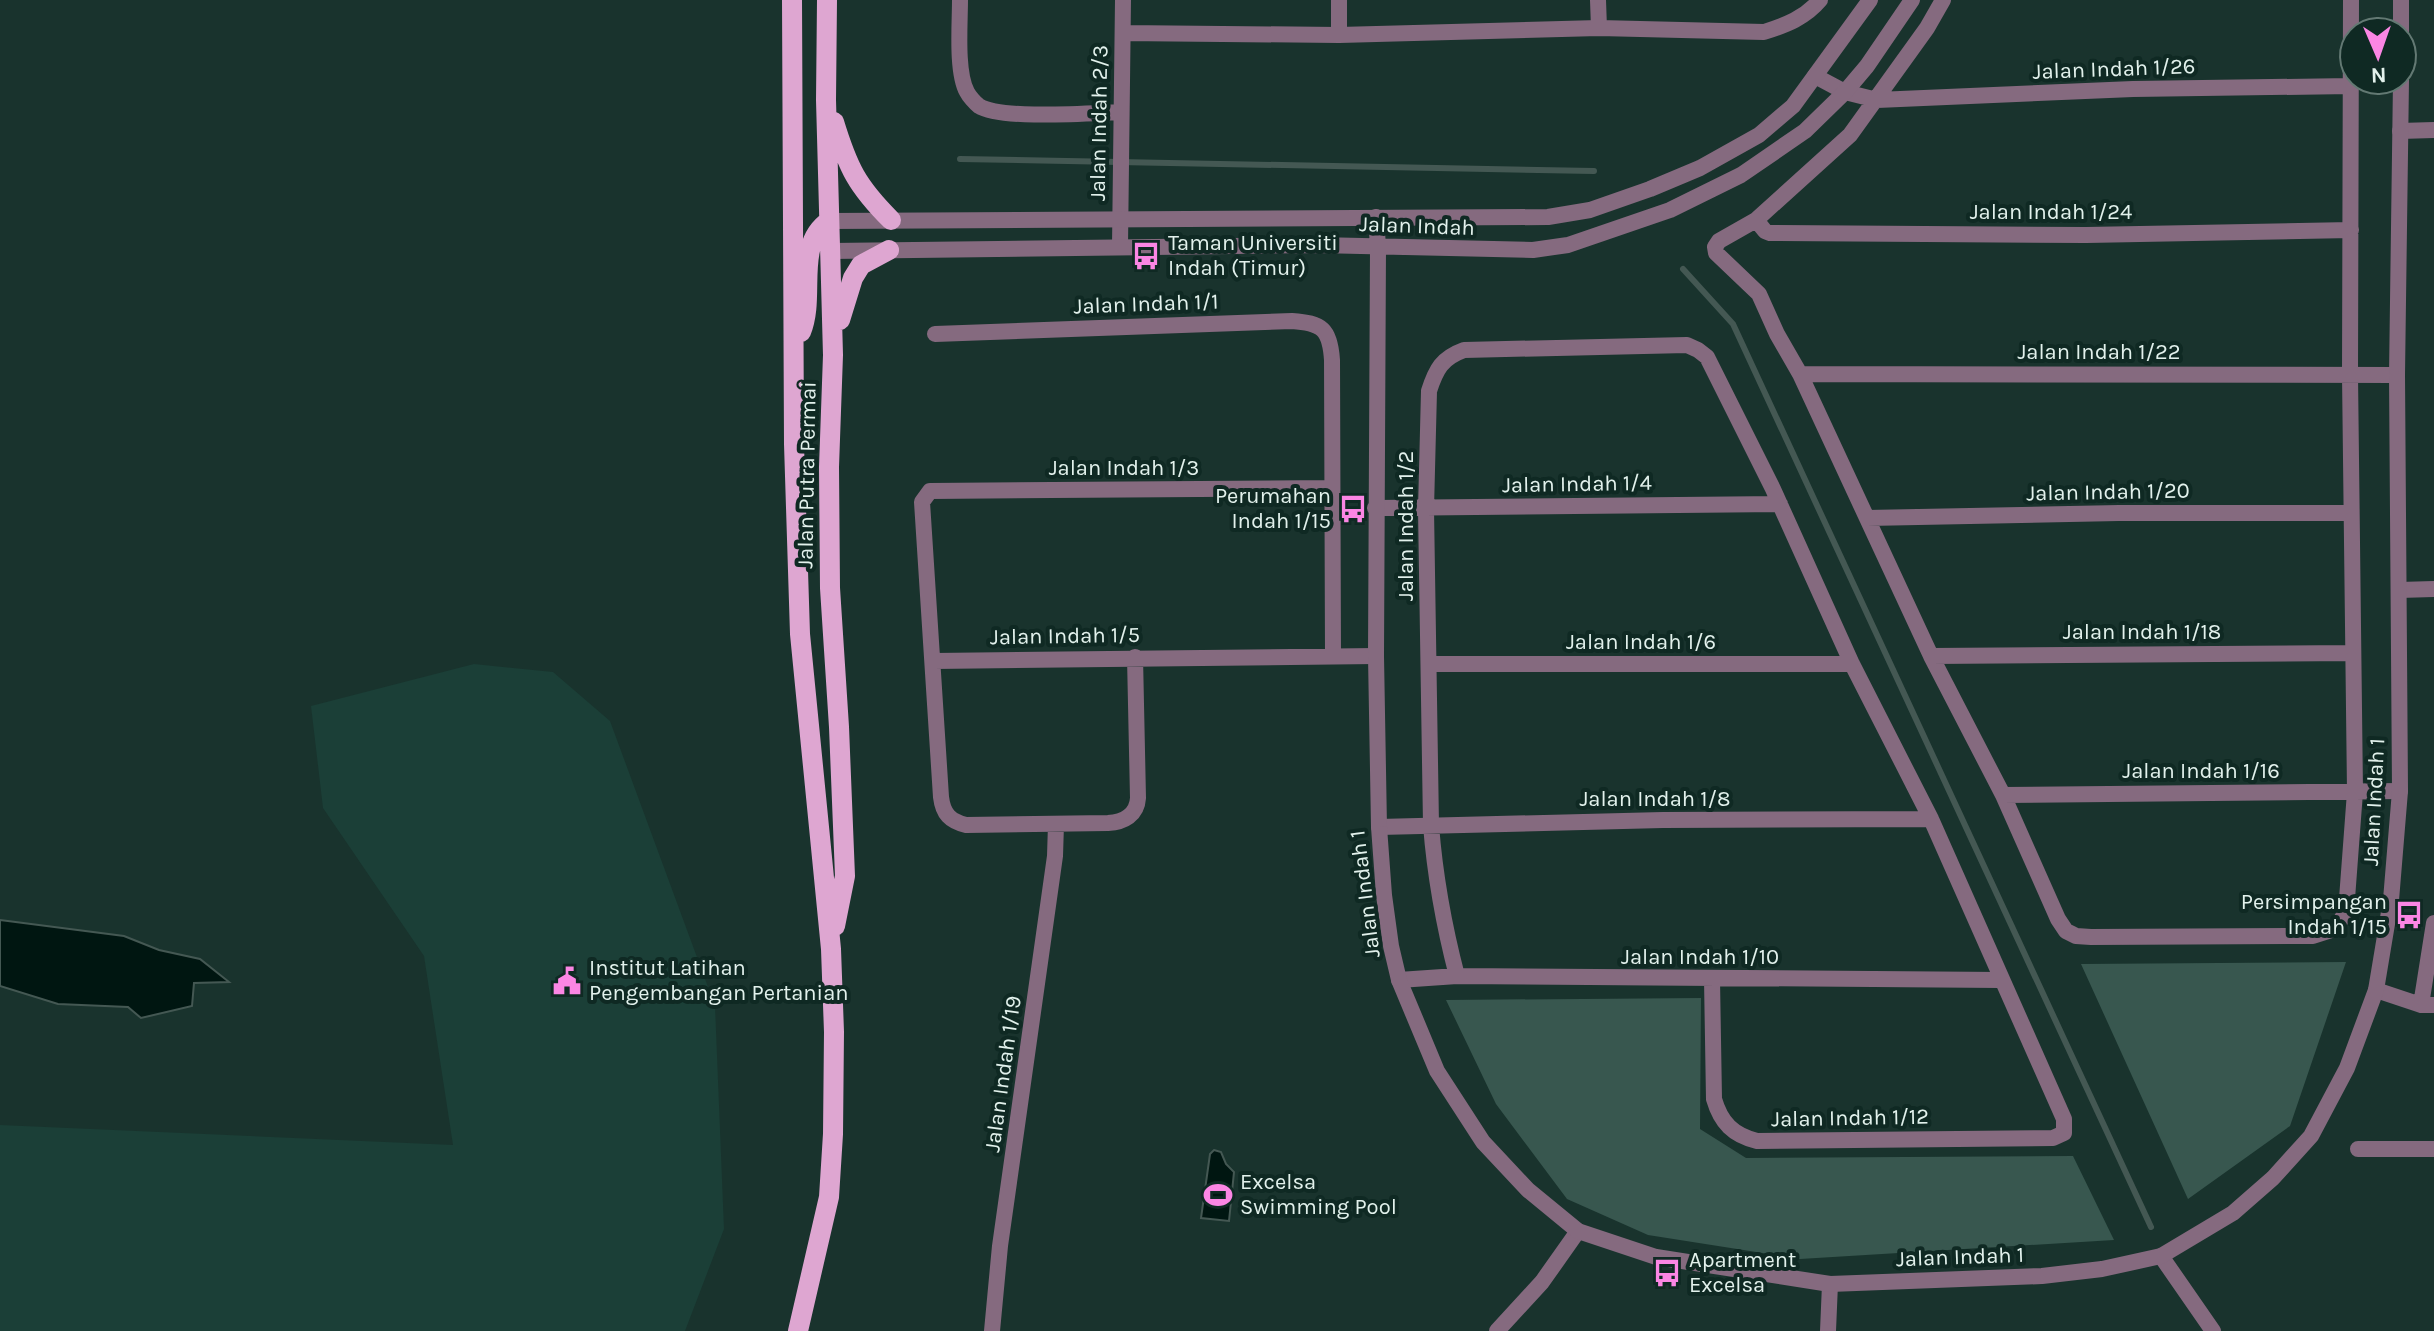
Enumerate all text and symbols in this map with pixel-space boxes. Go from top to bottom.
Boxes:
north arrow [2338,16,2418,96]
street label: Jalan Indah 2/3 [1085,45,1113,201]
street label: Jalan Indah 1/26 [2032,53,2196,85]
text: N [2370,62,2387,88]
street label: Jalan Indah 1/24 [1970,199,2132,225]
street label: Jalan Indah [1359,211,1475,241]
place label: Taman Universiti Indah (Timur) [1168,230,1338,281]
bus stop icon: Taman Universiti Indah (Timur) [1131,241,1161,271]
street label: Jalan Indah 1/1 [1073,288,1219,320]
street label: Jalan Indah 1/22 [2017,339,2181,365]
street label: Jalan Putra Permai [792,381,822,569]
street label: Jalan Indah 1/2 [1393,451,1419,601]
street label: Jalan Indah 1/3 [1049,455,1199,481]
street label: Jalan Indah 1/4 [1502,470,1652,498]
street label: Jalan Indah 1/20 [2026,478,2190,506]
place label: Perumahan Indah 1/15 [1215,483,1331,534]
bus stop icon: Perumahan Indah 1/15 [1338,494,1368,524]
street label: Jalan Indah 1/18 [2063,619,2221,645]
street label: Jalan Indah 1/5 [990,622,1140,650]
street label: Jalan Indah 1/6 [1566,629,1716,655]
street label: Jalan Indah 1 [2358,737,2390,867]
street label: Jalan Indah 1/16 [2122,758,2280,784]
street label: Jalan Indah 1/8 [1579,786,1731,812]
street label: Jalan Indah 1 [1344,829,1386,959]
place label: Persimpangan Indah 1/15 [2241,889,2387,940]
bus stop icon: Persimpangan Indah 1/15 [2394,900,2424,930]
street label: Jalan Indah 1/10 [1621,944,1779,970]
place label: Institut Latihan Pengembangan Pertanian [589,955,849,1006]
public building icon: Institut Latihan Pengembangan Pertanian [552,966,582,996]
street label: Jalan Indah 1/19 [979,994,1027,1154]
street label: Jalan Indah 1/12 [1771,1104,1929,1132]
place label: Excelsa Swimming Pool [1240,1169,1397,1220]
sports icon: Excelsa Swimming Pool [1203,1180,1233,1210]
street label: Jalan Indah 1 [1896,1242,2024,1272]
place label: Apartment Excelsa [1689,1247,1796,1298]
bus stop icon: Apartment Excelsa [1652,1258,1682,1288]

